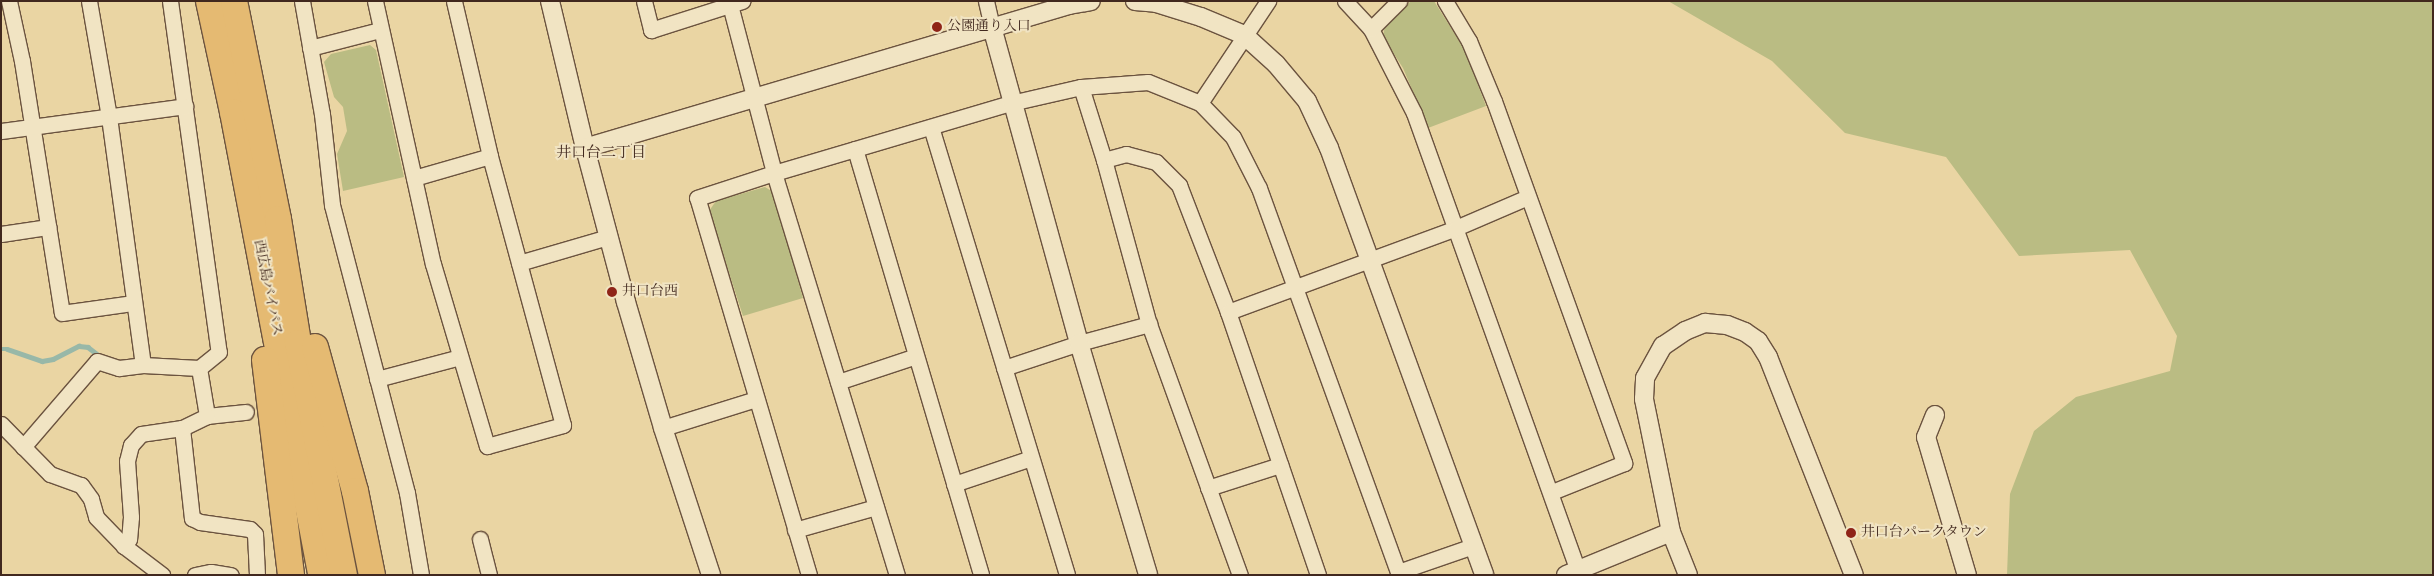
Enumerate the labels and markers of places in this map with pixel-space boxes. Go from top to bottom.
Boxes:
place label: 公園通り入口 [947,19,1031,35]
marker: 公園通り入口 [931,21,943,33]
place label: 井口台西 [622,284,678,300]
marker: 井口台西 [606,286,618,298]
place label: 井口台パークタウン [1861,525,1987,541]
marker: 井口台パークタウン [1845,527,1857,539]

